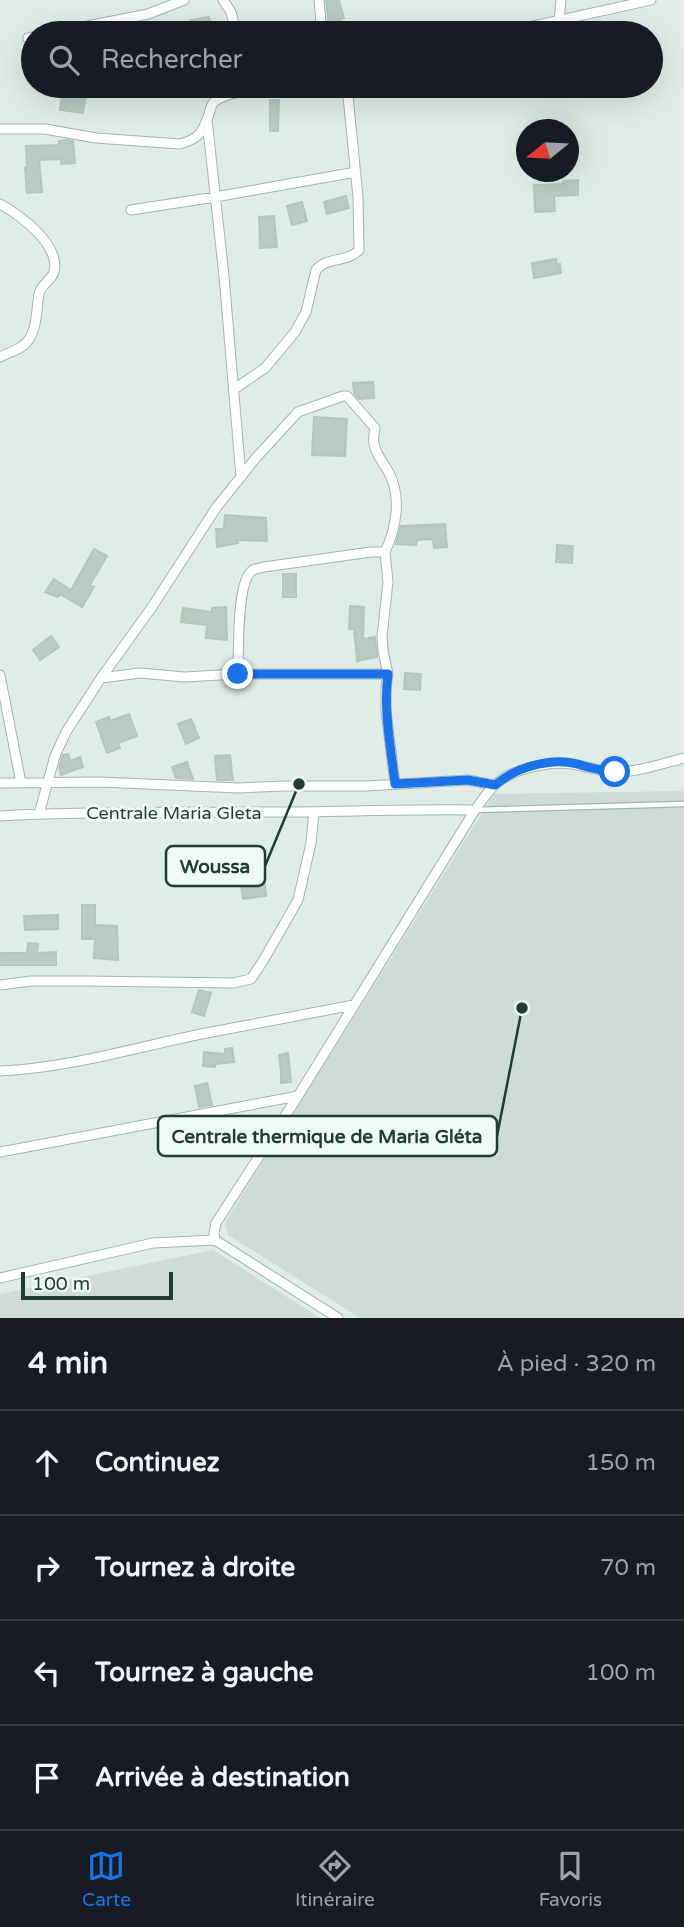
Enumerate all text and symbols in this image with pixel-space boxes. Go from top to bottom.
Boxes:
search box [21,21,663,98]
icon: search [45,41,83,79]
text: Rechercher [101,44,243,75]
north arrow [516,119,579,182]
route end [222,658,253,689]
route start [599,756,630,787]
street label: Centrale Maria Gleta [86,802,262,824]
callout: Woussa [166,846,265,886]
text: Woussa [180,856,250,878]
callout: Centrale thermique de Maria Gléta [158,1116,497,1156]
text: Centrale thermique de Maria Gléta [171,1126,483,1149]
scale bar [21,1269,173,1301]
text: 100 m [32,1273,90,1295]
text: 4 min [28,1345,108,1382]
text: À pied · 320 m [497,1350,656,1378]
icon: ahead [28,1444,66,1482]
text: Continuez [95,1447,220,1478]
text: 150 m [586,1449,656,1477]
icon: right [28,1549,66,1587]
text: Tournez à droite [95,1552,295,1583]
text: 70 m [600,1554,656,1582]
icon: left [28,1654,66,1692]
text: Tournez à gauche [95,1657,314,1688]
text: 100 m [586,1659,656,1687]
icon: arrive [28,1759,66,1797]
text: Arrivée à destination [95,1762,350,1793]
tab: Carte [82,1847,131,1911]
tab: Itinéraire [295,1847,375,1911]
tab: Favoris [539,1847,602,1911]

